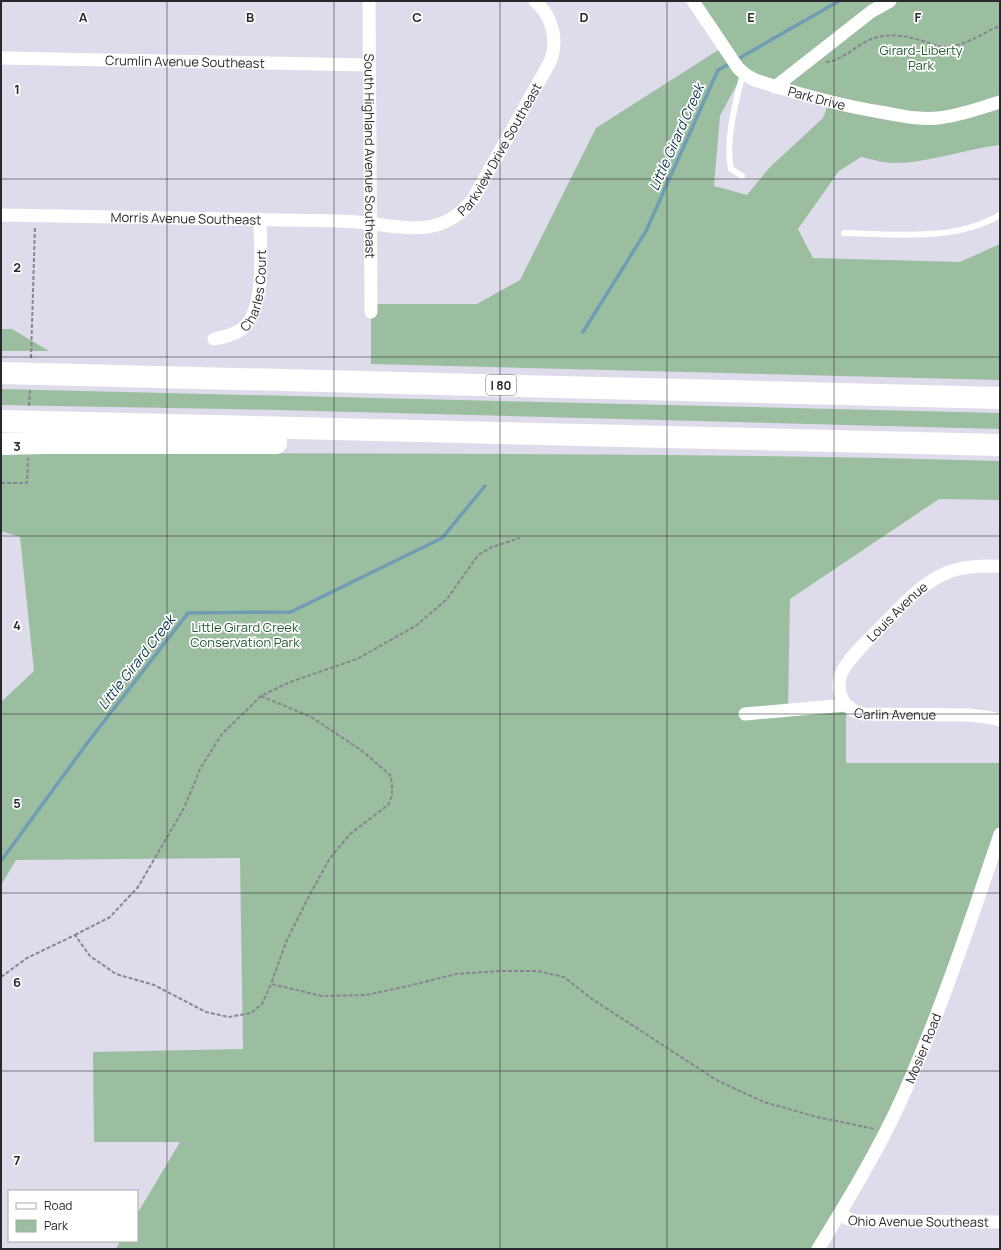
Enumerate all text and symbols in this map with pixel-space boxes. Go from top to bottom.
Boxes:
text: A [79,8,88,26]
text: B [246,8,254,26]
text: C [412,8,422,26]
text: D [579,8,589,26]
text: E [747,8,755,26]
text: F [915,8,922,26]
park label: Girard-Liberty Park [879,41,963,74]
street label: Crumlin Avenue Southeast [105,51,265,72]
street label: South Highland Avenue Southeast [360,53,380,259]
street label: Parkview Drive Southeast [453,79,546,220]
water label: Little Girard Creek [644,79,709,193]
text: 1 [14,80,20,98]
street label: Park Drive [786,82,848,114]
street label: Morris Avenue Southeast [110,208,262,229]
street label: Charles Court [236,250,270,335]
text: 2 [13,258,21,276]
road number: I 80 [486,375,516,395]
text: 3 [13,437,21,455]
street label: Louis Avenue [862,577,932,646]
water label: Little Girard Creek [93,609,180,713]
text: 4 [13,616,21,634]
park label: Little Girard Creek Conservation Park [190,618,300,651]
street label: Carlin Avenue [852,703,937,724]
text: 5 [13,794,21,812]
text: 6 [13,973,21,991]
street label: Mosier Road [901,1011,945,1086]
text: 7 [14,1151,21,1169]
legend [8,1190,138,1242]
text: Road [44,1197,72,1214]
street label: Ohio Avenue Southeast [846,1210,989,1231]
text: Park [44,1217,69,1234]

